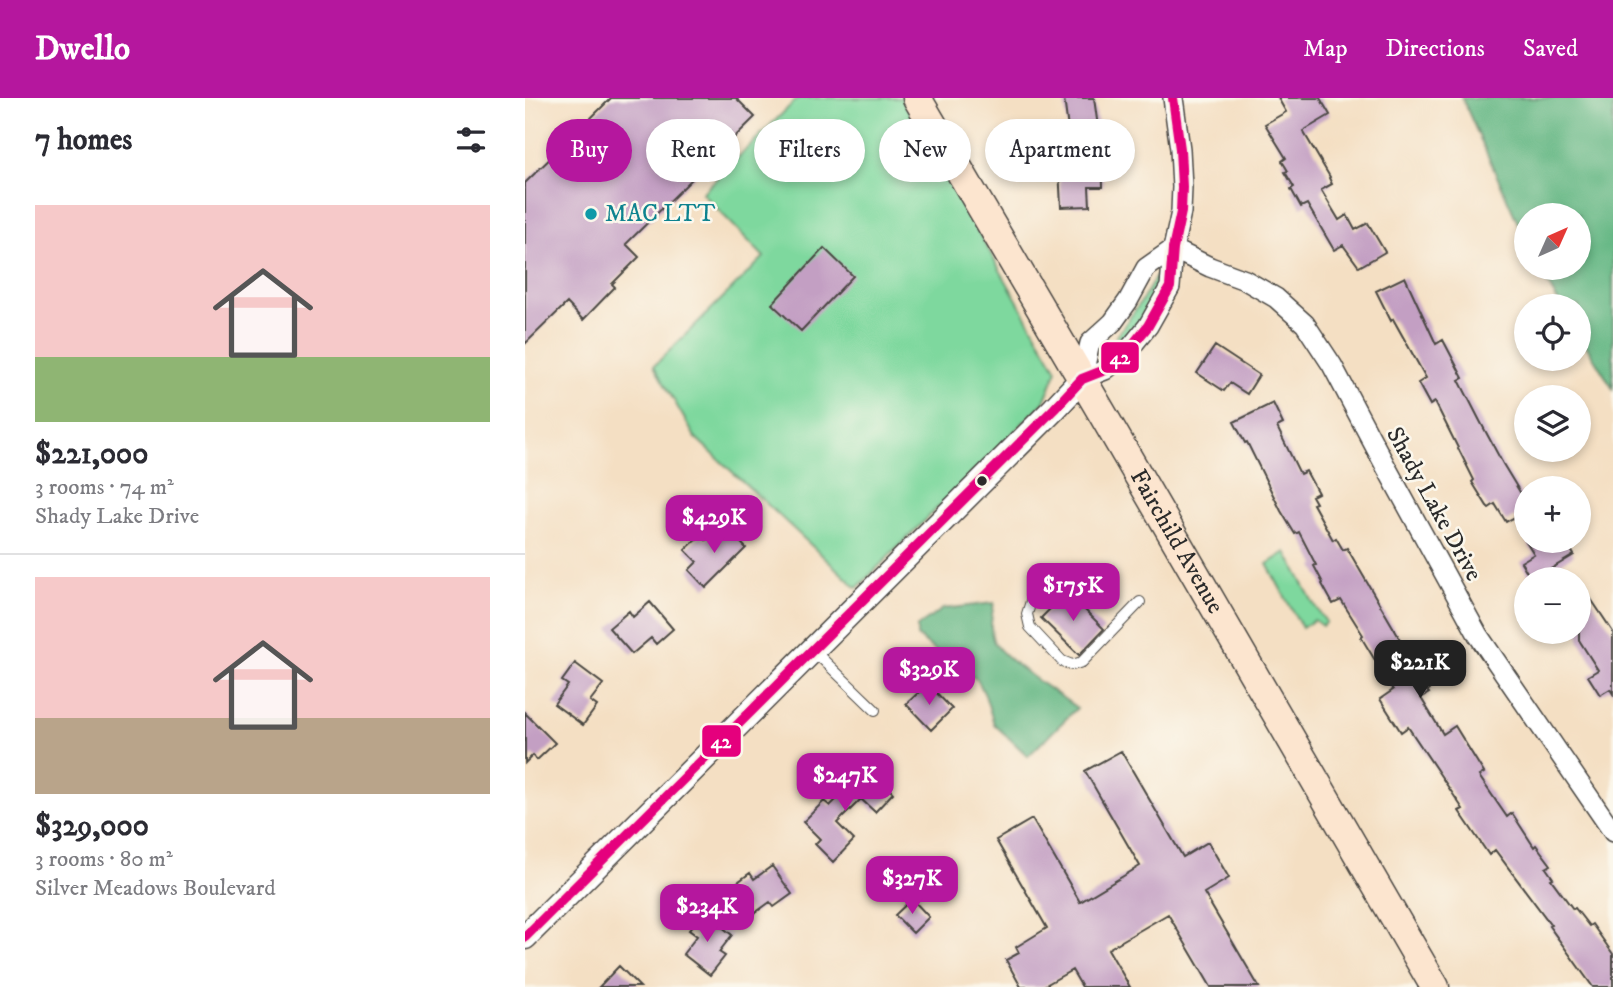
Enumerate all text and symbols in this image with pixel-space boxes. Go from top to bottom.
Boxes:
text: Dwello [35,29,130,70]
text: Map [1303,34,1348,64]
text: Directions [1386,34,1485,64]
text: Saved [1523,34,1578,64]
chip: Buy [546,119,632,182]
chip: Rent [646,119,740,182]
chip: Filters [754,119,865,182]
chip: New [879,119,971,182]
chip: Apartment [985,119,1135,182]
icon: filters [452,121,490,159]
text: 7 homes [35,122,132,159]
place label: MAC LTT [605,199,715,229]
north arrow [1514,203,1591,280]
map controls [1514,203,1591,644]
marker: MAC LTT [583,206,599,222]
icon: home [200,250,326,376]
button: locate [1514,294,1591,371]
line badge: 42 [1100,341,1140,374]
text: 42 [1110,347,1131,370]
button: layers [1514,385,1591,462]
street label: Shady Lake Drive [1379,422,1489,586]
text: $221,000 [35,436,148,473]
street label: Fairchild Avenue [1123,464,1230,619]
text: 3 rooms · 74 m² [35,473,174,502]
unlabelled marker [975,474,989,488]
button: + [1514,476,1591,553]
pin: $429K [665,496,763,555]
text: Shady Lake Drive [35,502,199,531]
text: $429K [682,503,746,532]
pin: $175K [1024,564,1122,623]
button: − [1514,567,1591,644]
text: $175K [1043,571,1103,600]
icon: home [200,622,326,748]
pin: $221K [1371,640,1469,700]
pin: $329K [880,648,978,707]
text: $221K [1390,648,1450,677]
text: $329K [899,655,959,684]
line badge: 42 [701,724,742,758]
text: 42 [711,731,732,754]
pin: $247K [796,754,894,813]
text: $247K [813,761,877,790]
text: $329,000 [35,808,149,845]
text: 3 rooms · 80 m² [35,845,173,874]
pin: $327K [863,856,961,916]
text: $327K [882,864,942,893]
text: Silver Meadows Boulevard [35,874,276,903]
pin: $234K [658,884,756,944]
text: $234K [676,892,738,921]

